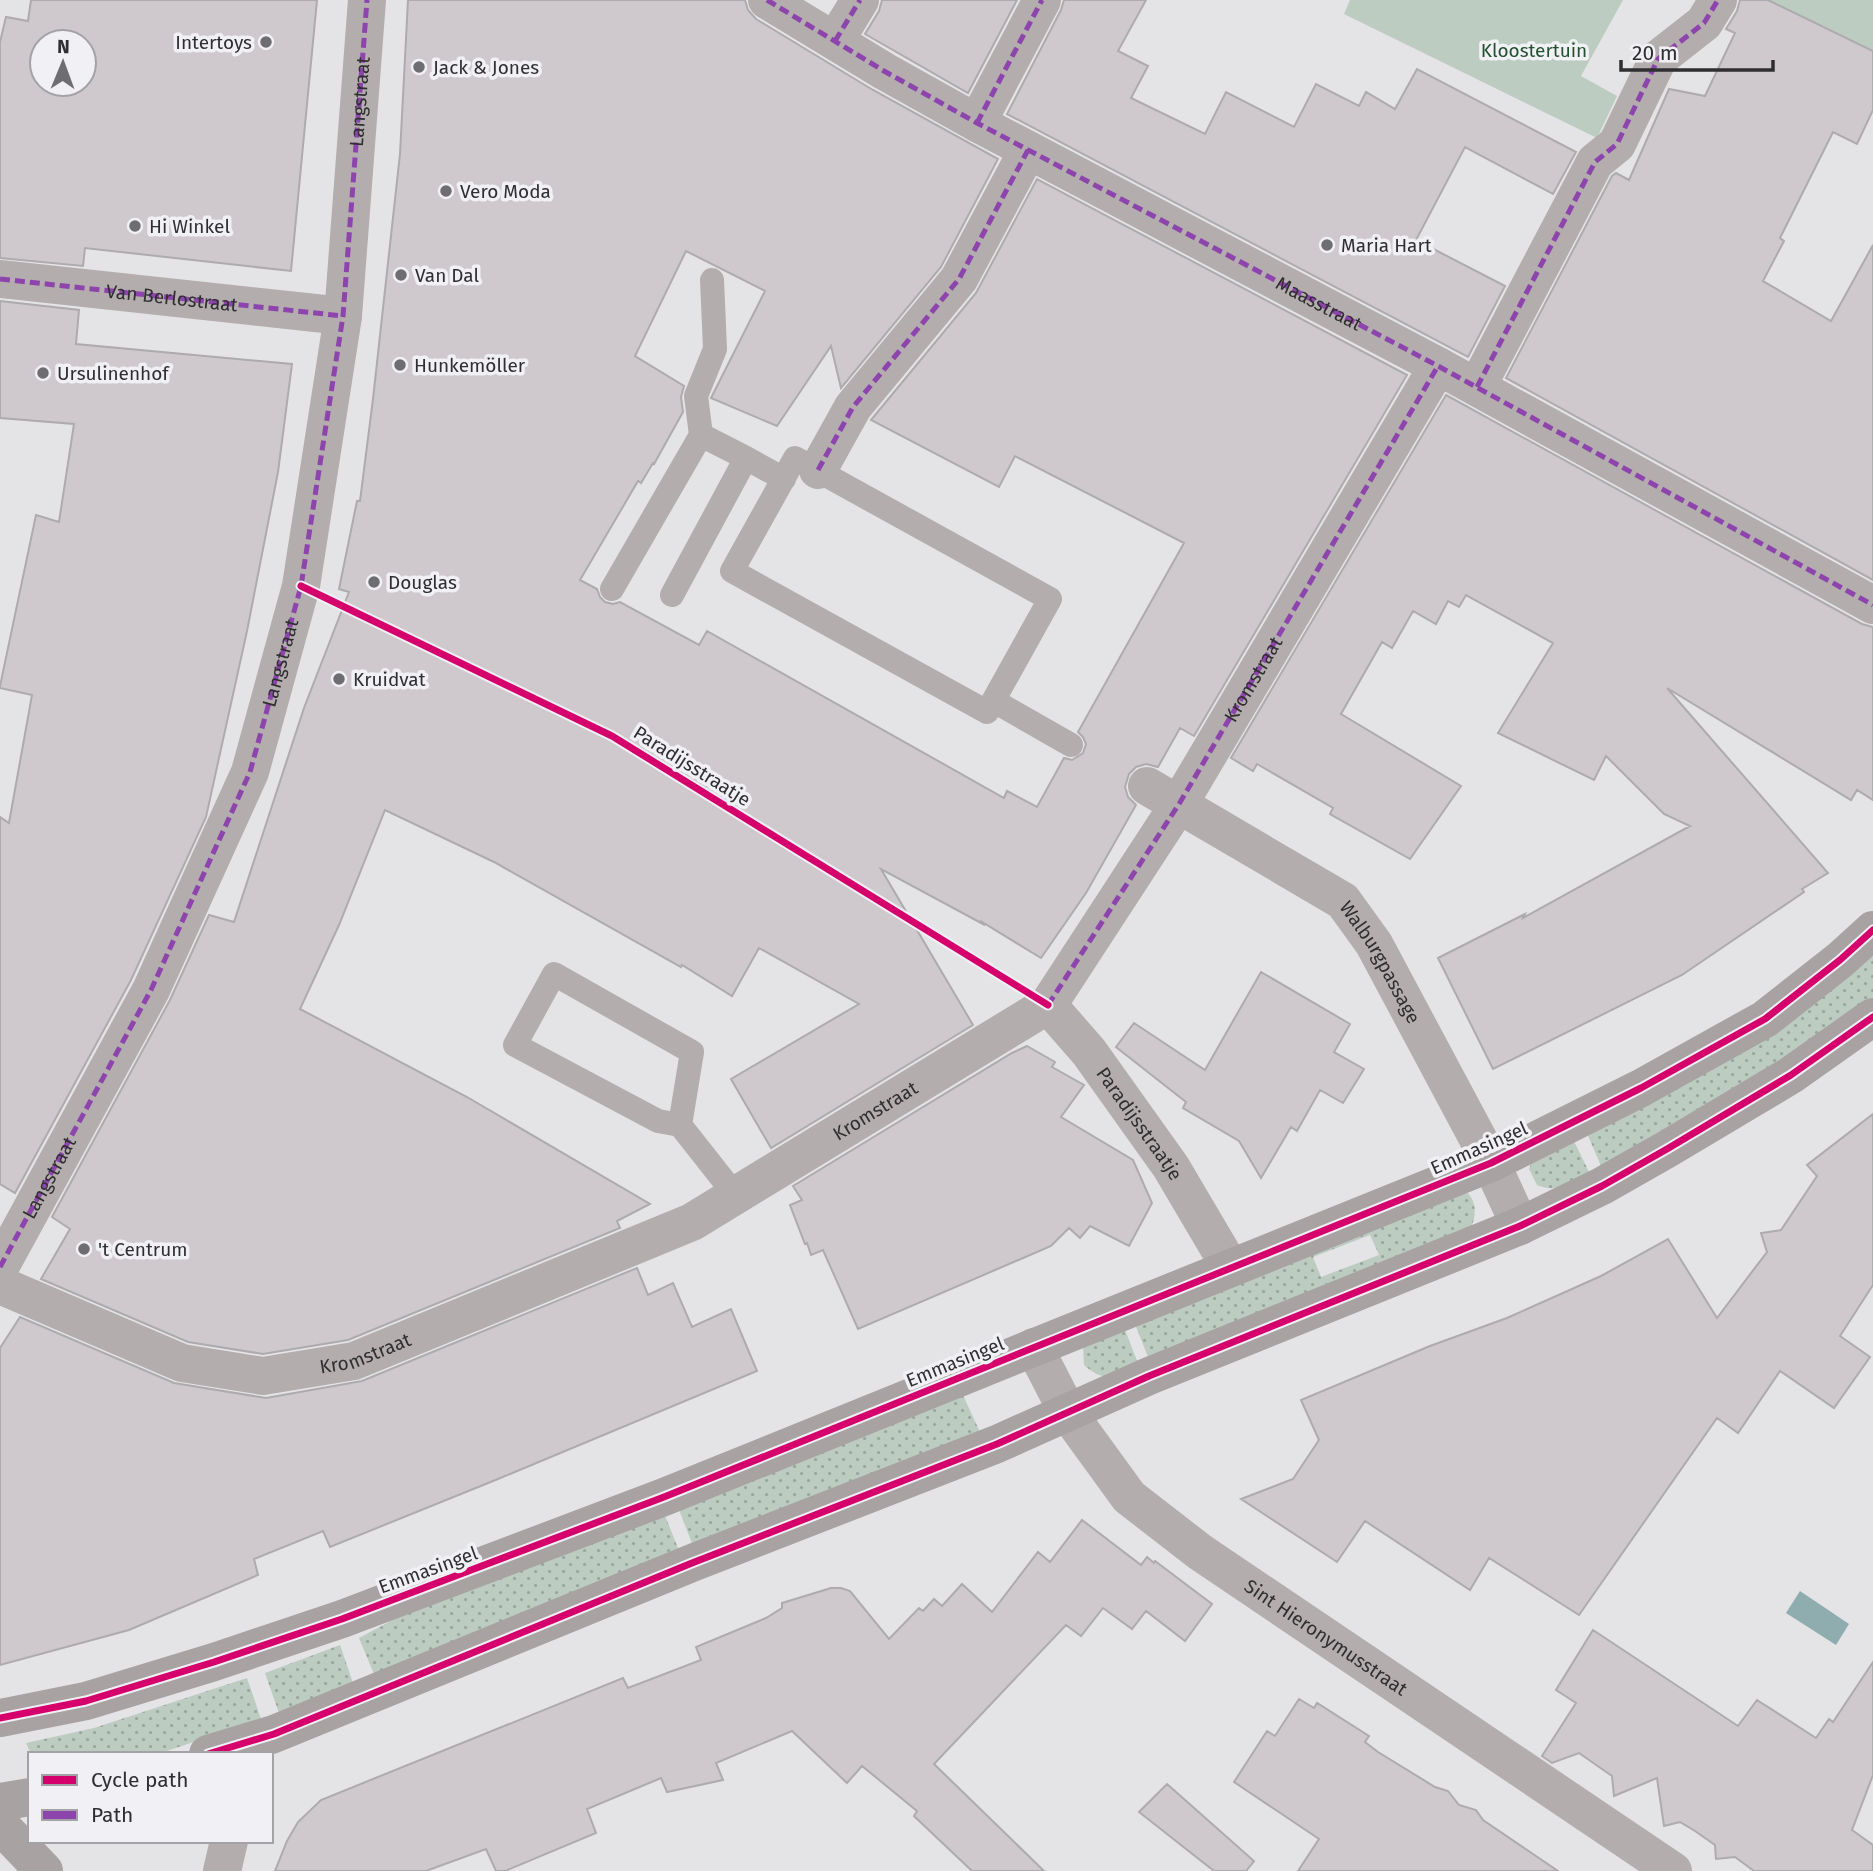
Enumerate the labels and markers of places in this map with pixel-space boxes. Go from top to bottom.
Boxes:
place label: Intertoys [175,31,252,54]
marker: Intertoys [258,34,274,50]
place label: Jack & Jones [433,56,539,79]
marker: Jack & Jones [411,59,427,75]
place label: Vero Moda [460,180,551,203]
marker: Vero Moda [438,183,454,199]
place label: Hi Winkel [149,215,230,238]
marker: Hi Winkel [127,218,143,234]
place label: Maria Hart [1341,234,1432,257]
marker: Maria Hart [1319,237,1335,253]
place label: Van Dal [415,264,480,287]
marker: Van Dal [393,267,409,283]
place label: Hunkemöller [414,354,526,377]
marker: Hunkemöller [392,357,408,373]
place label: Ursulinenhof [57,362,170,385]
marker: Ursulinenhof [35,365,51,381]
place label: Douglas [388,571,457,594]
marker: Douglas [366,574,382,590]
place label: Kruidvat [353,668,426,691]
marker: Kruidvat [331,671,347,687]
place label: 't Centrum [98,1238,188,1261]
marker: 't Centrum [76,1241,92,1257]

